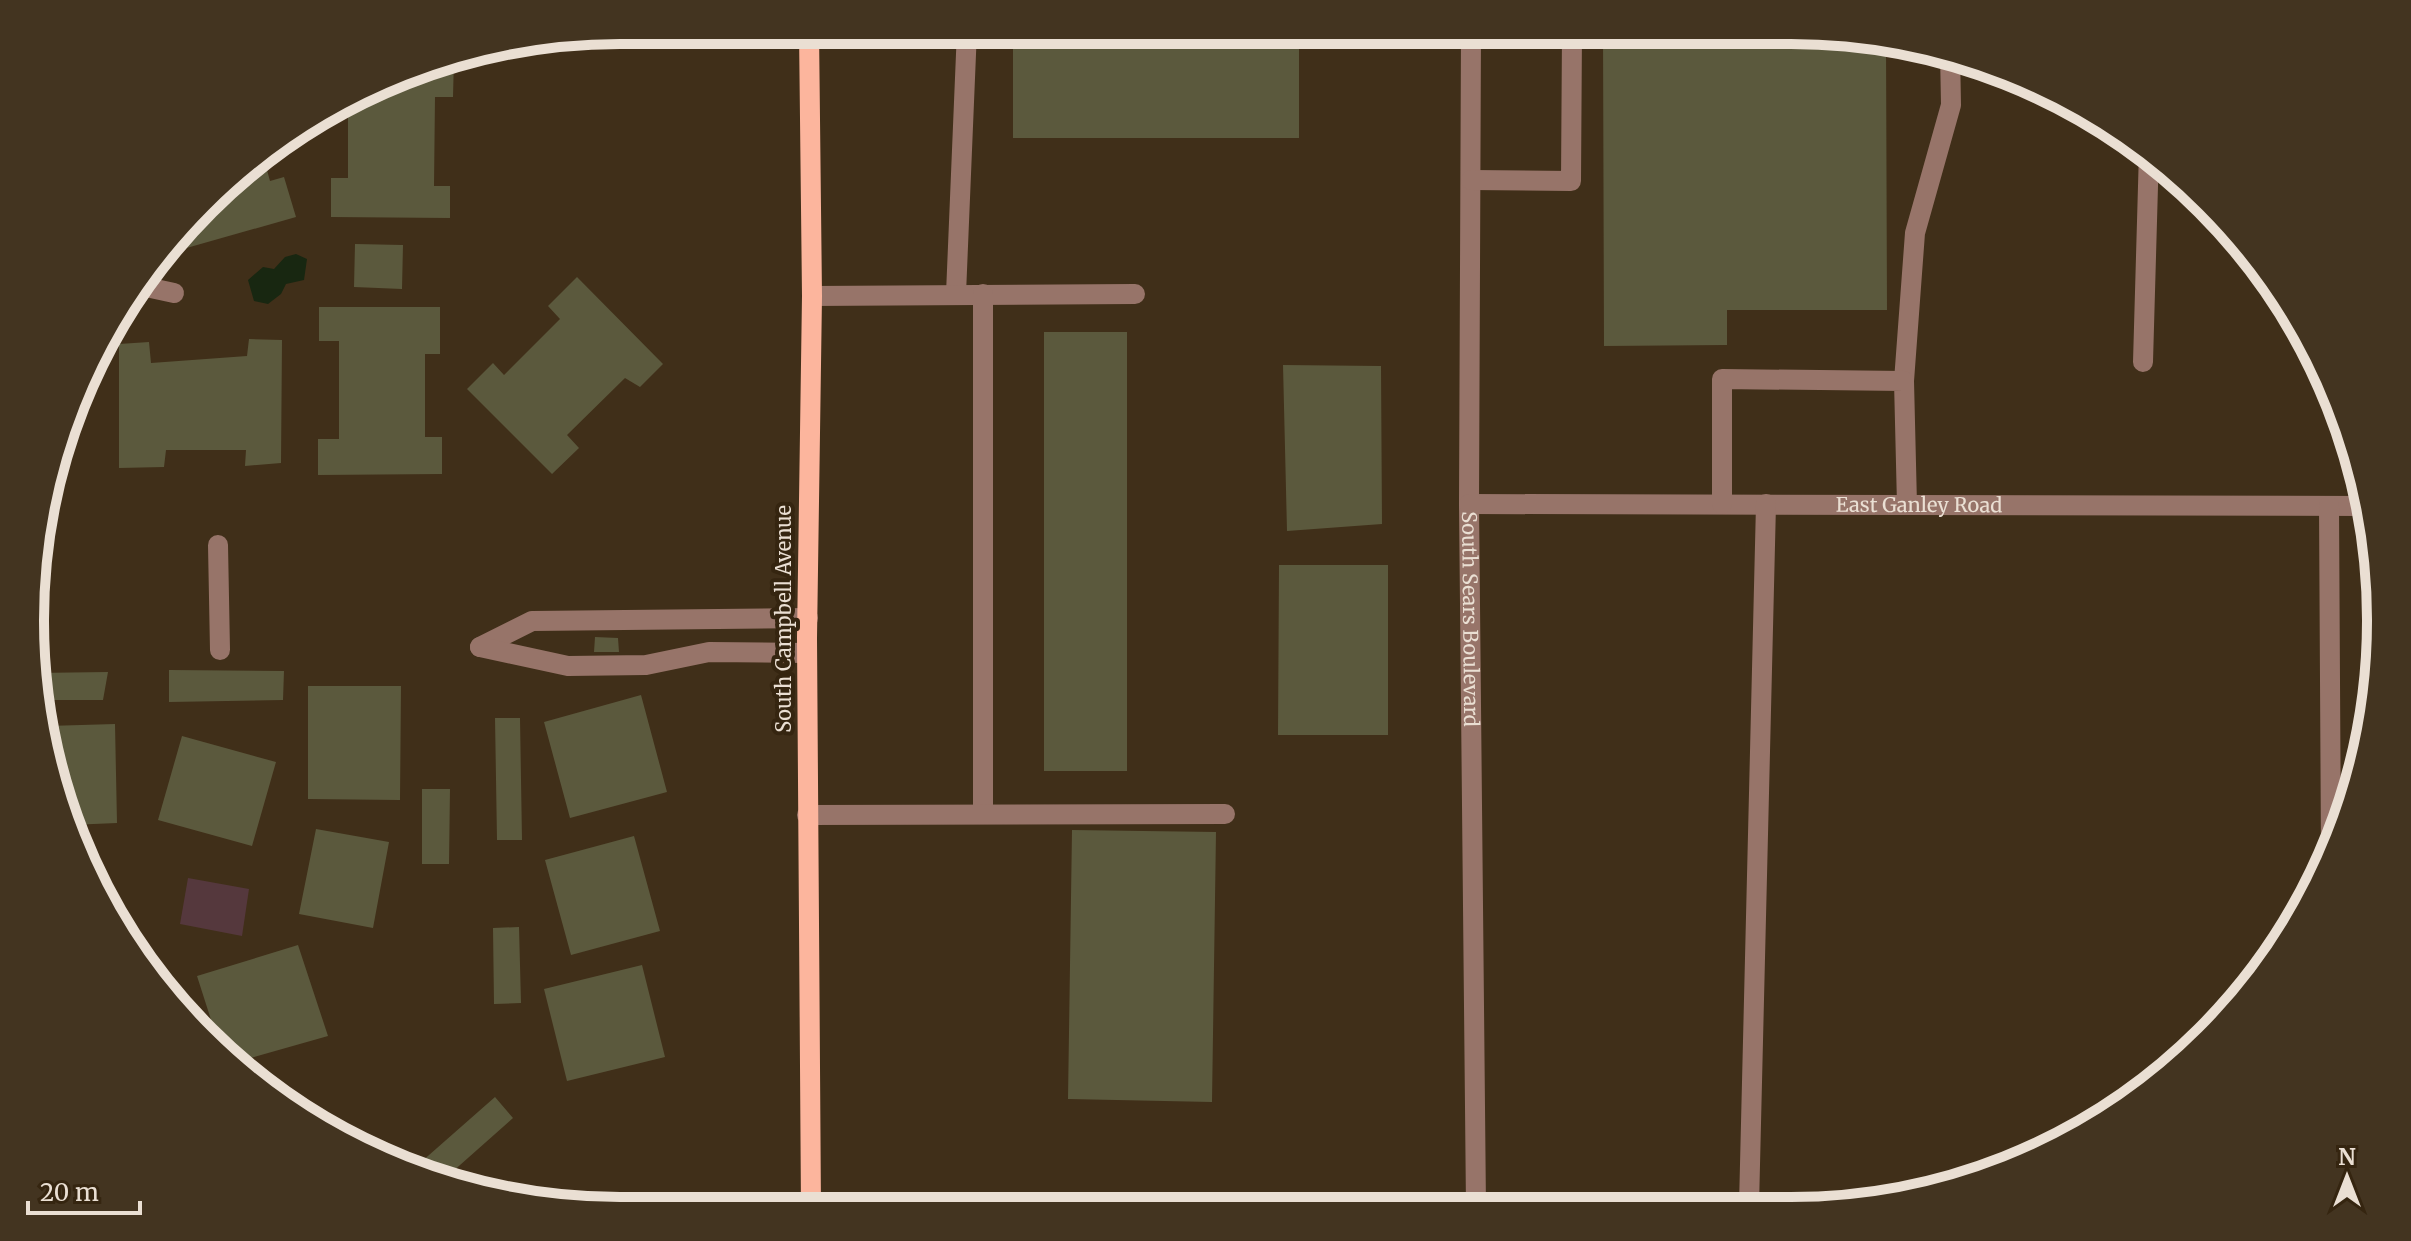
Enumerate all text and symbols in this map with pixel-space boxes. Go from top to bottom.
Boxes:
street label: East Ganley Road [1836,492,2002,517]
street label: South Campbell Avenue [771,505,796,733]
street label: South Sears Boulevard [1457,511,1484,727]
north arrow [2307,1137,2387,1217]
text: N [2338,1143,2356,1171]
scale bar [28,1165,140,1215]
text: 20 m [40,1177,99,1208]

